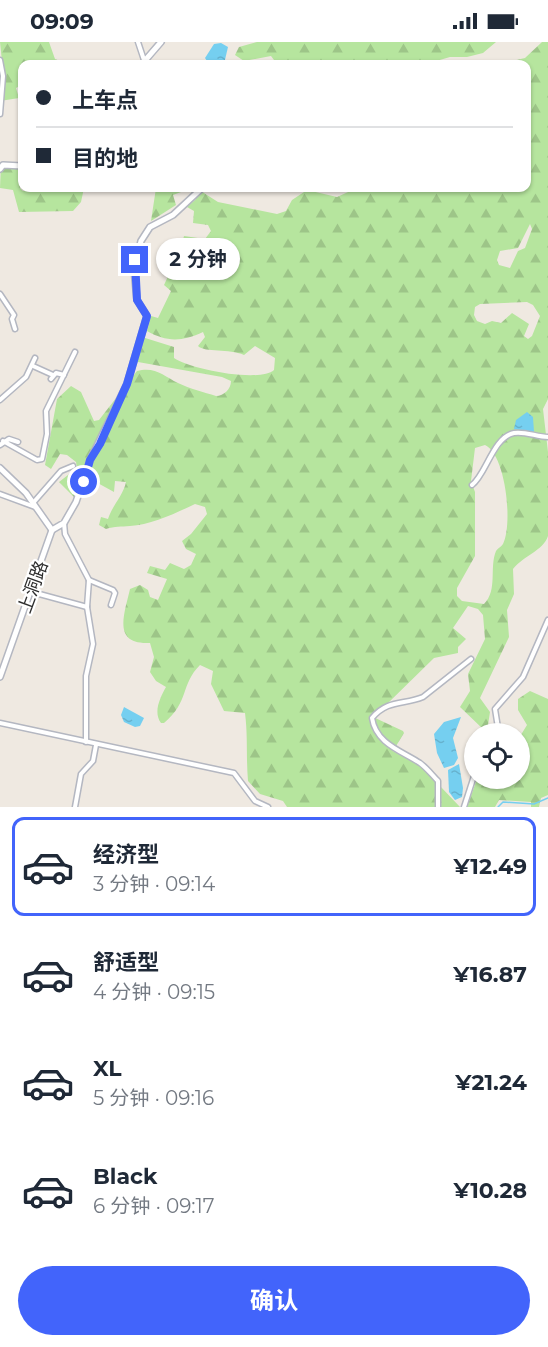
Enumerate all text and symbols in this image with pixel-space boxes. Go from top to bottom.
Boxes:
text: 09:09 [30,8,94,35]
text: 上车点 [72,87,138,114]
text: 目的地 [72,145,138,172]
callout: 2 分钟 [156,239,240,281]
route end [121,246,148,273]
text: 2 分钟 [169,247,227,271]
route start [70,468,97,495]
street label: 上洞路 [13,558,53,616]
map controls [464,723,530,789]
button: locate [464,723,530,789]
icon: car [21,840,75,894]
text: 经济型 [93,841,159,868]
text: ¥12.49 [453,853,527,880]
text: 3 分钟 · 09:14 [93,872,215,896]
icon: car [21,948,75,1002]
text: 舒适型 [93,949,159,976]
text: ¥16.87 [453,961,527,988]
text: 4 分钟 · 09:15 [93,980,215,1004]
text: XL [93,1055,122,1082]
icon: car [21,1056,75,1110]
text: ¥21.24 [455,1069,527,1096]
text: 5 分钟 · 09:16 [93,1086,214,1110]
text: Black [93,1163,157,1190]
icon: car [21,1164,75,1218]
text: ¥10.28 [453,1177,527,1204]
text: 6 分钟 · 09:17 [93,1194,215,1218]
button: 确认 [18,1266,530,1335]

